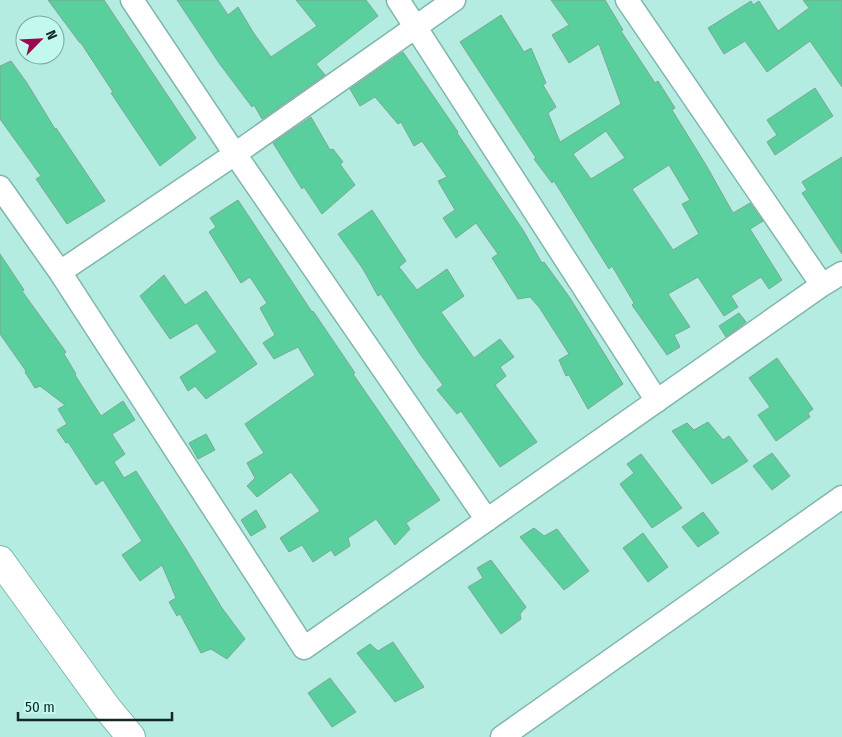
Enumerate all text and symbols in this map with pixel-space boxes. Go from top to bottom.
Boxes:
north arrow [15,15,65,65]
text: N [42,28,61,42]
scale bar [18,690,171,722]
text: 50 m [25,698,55,716]

